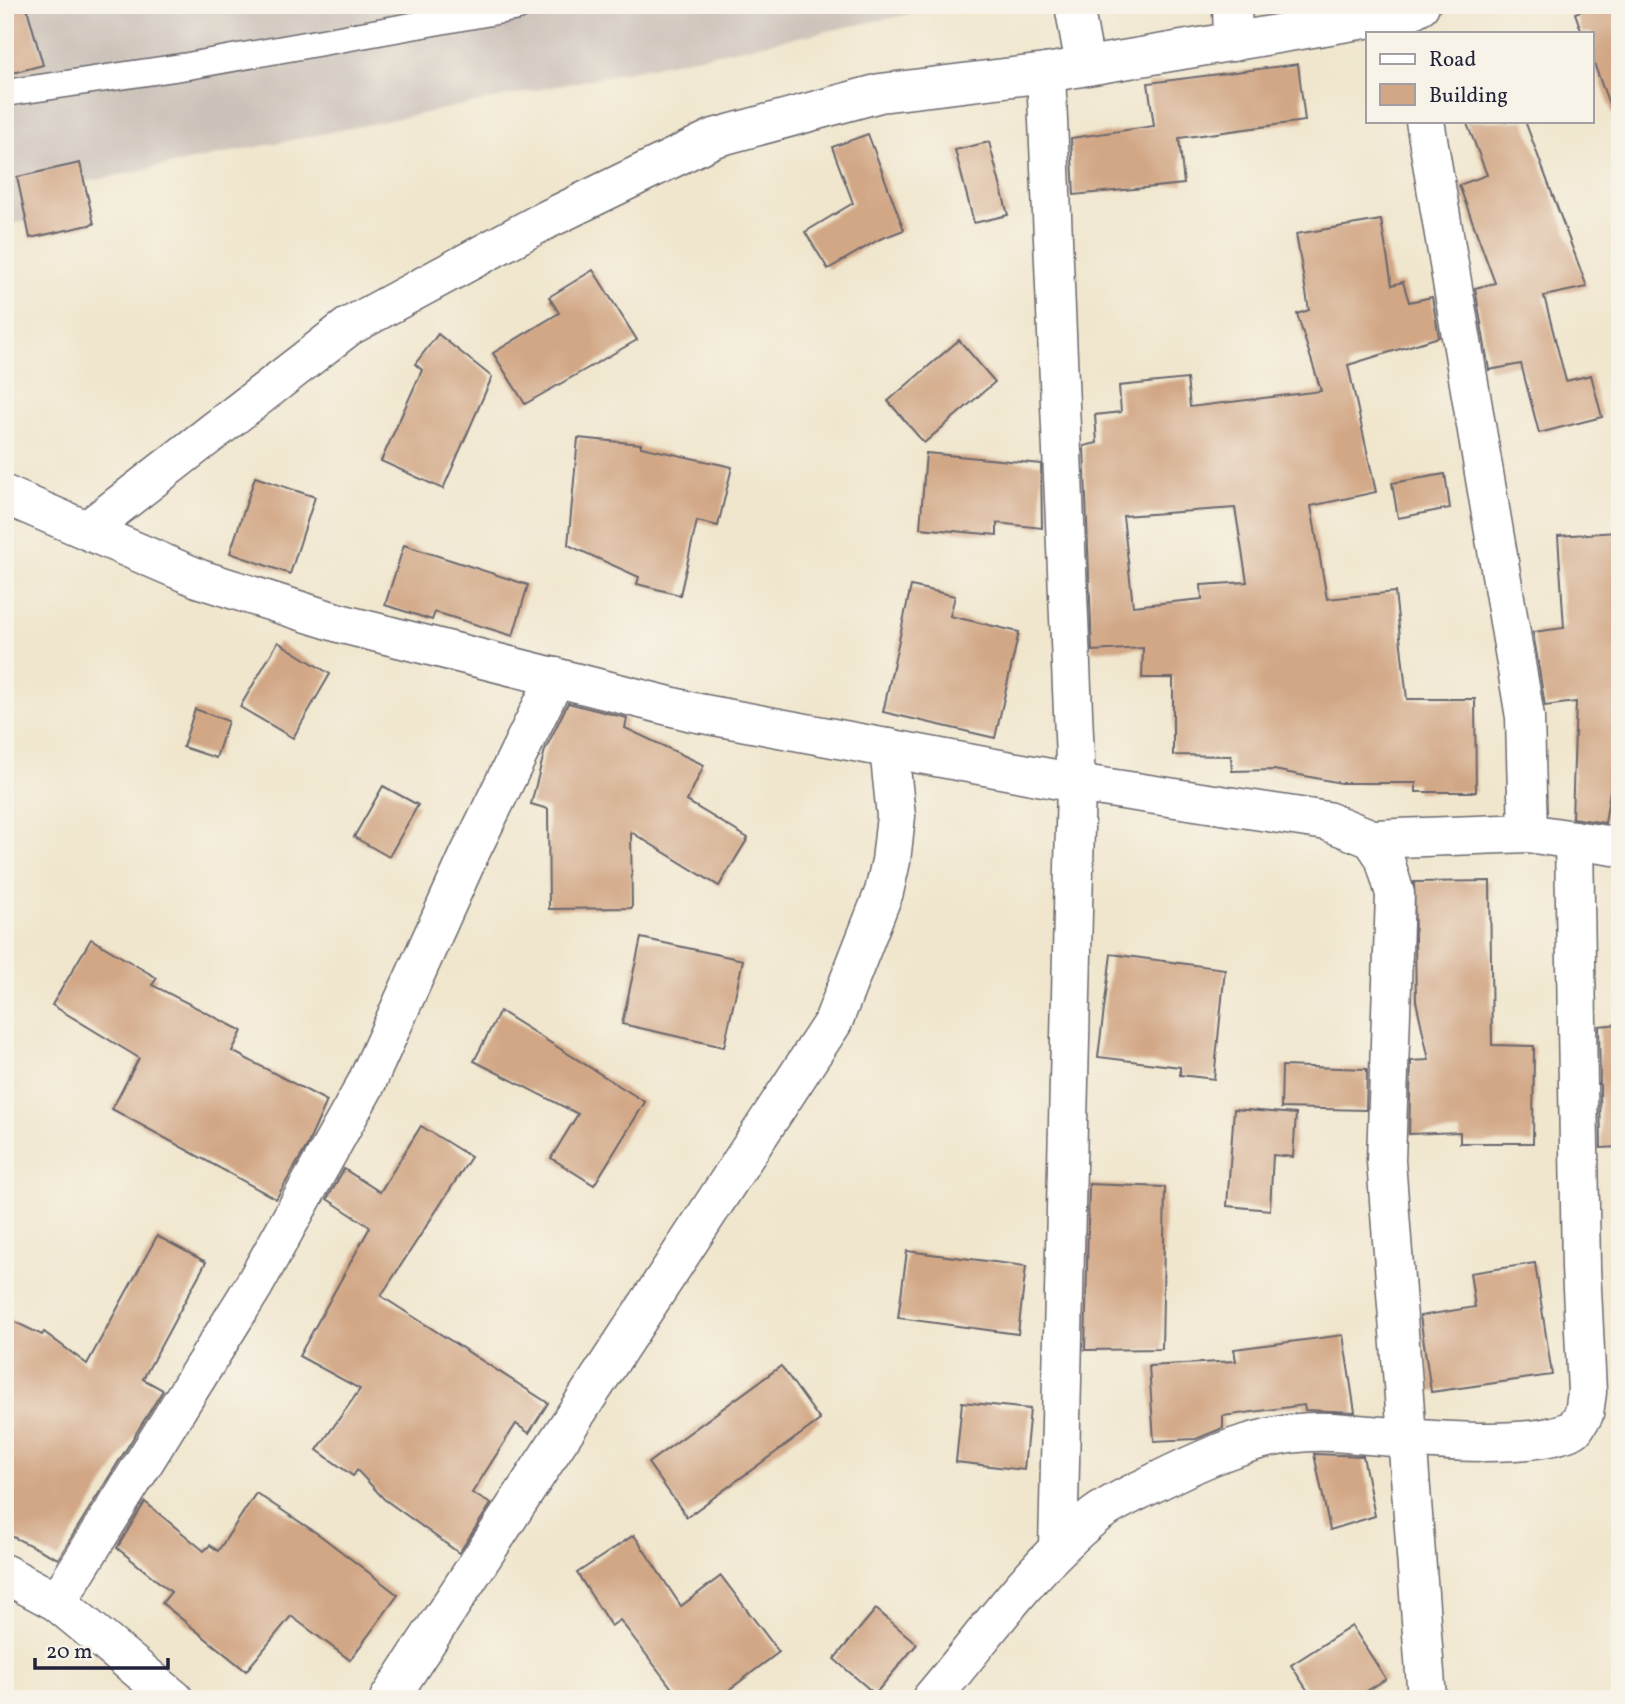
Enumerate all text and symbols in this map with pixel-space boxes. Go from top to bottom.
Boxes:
legend [1366,32,1594,122]
text: Road [1429,46,1476,75]
text: Building [1429,82,1508,111]
scale bar [35,1627,168,1671]
text: 20 m [46,1638,92,1667]

